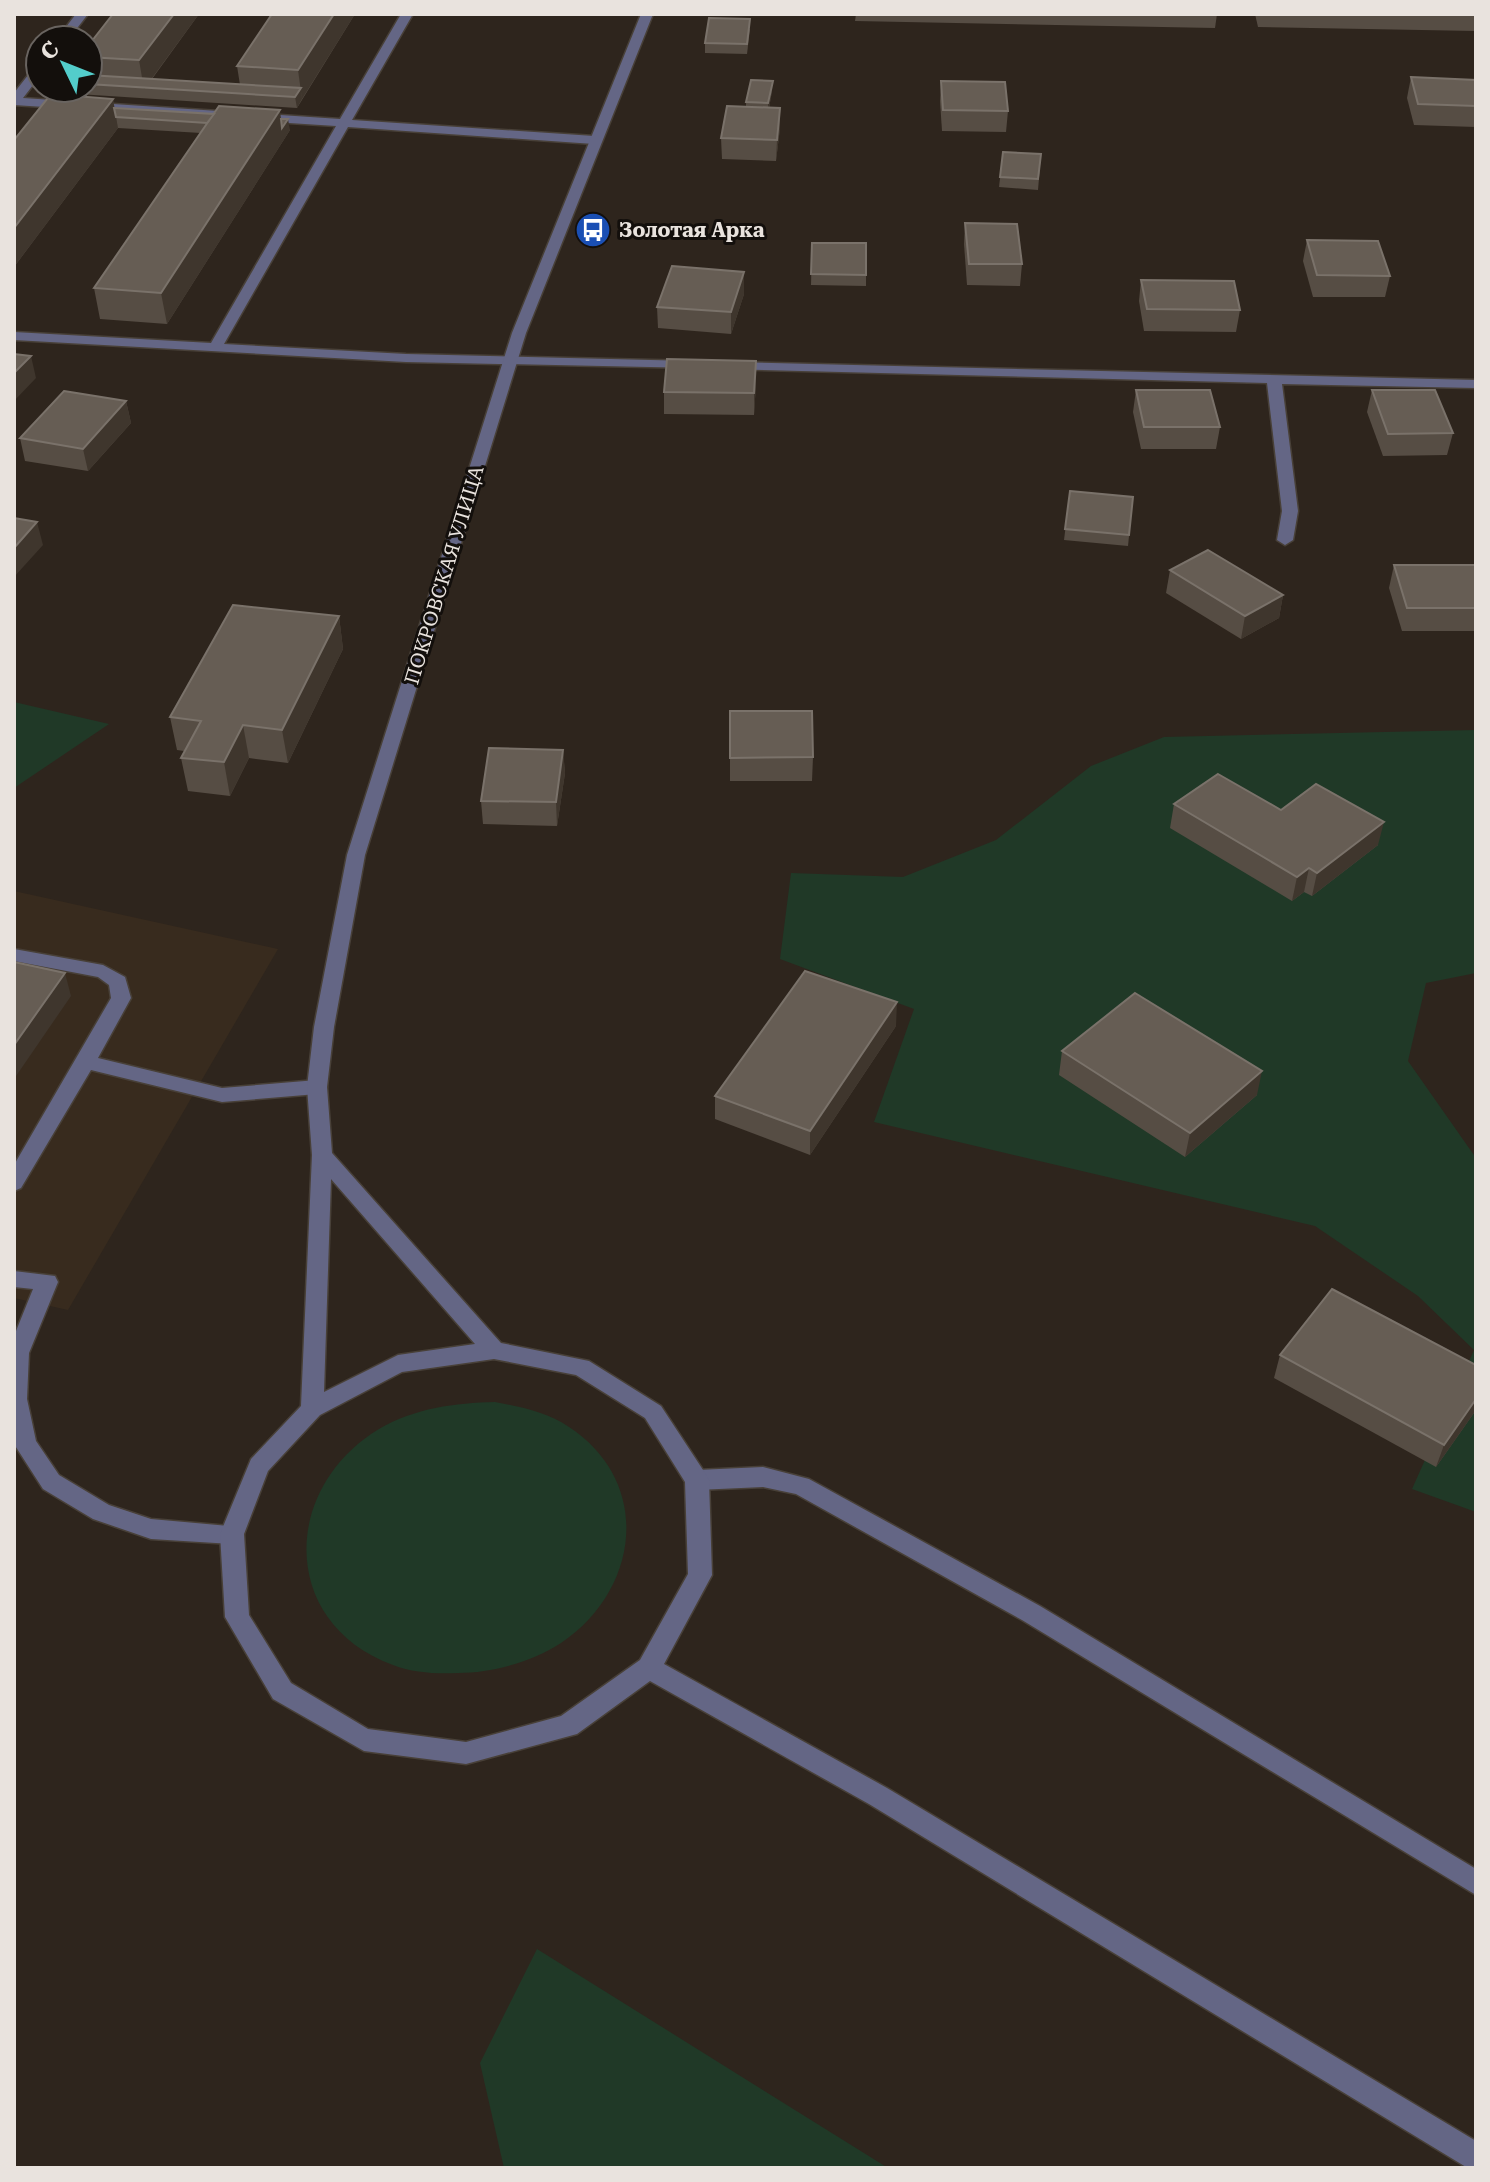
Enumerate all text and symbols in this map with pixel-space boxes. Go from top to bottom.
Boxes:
north arrow [24,24,104,104]
text: С [35,37,64,65]
bus stop icon: Золотая Арка [574,211,612,249]
place label: Золотая Арка [619,218,765,242]
street label: ПОКРОВСКАЯ УЛИЦА [399,463,489,687]

